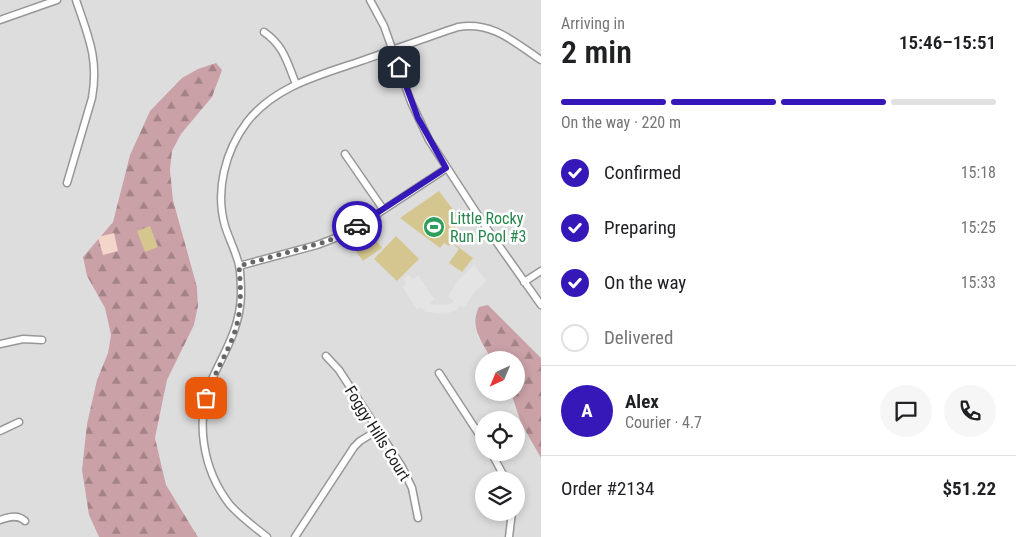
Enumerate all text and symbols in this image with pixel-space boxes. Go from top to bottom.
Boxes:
text: Arriving in [561,14,625,33]
text: 15:46–15:51 [899,31,996,54]
text: 2 min [561,33,632,71]
pin [378,46,420,88]
icon: home [385,53,413,81]
text: On the way · 220 m [561,113,681,132]
icon: check [561,159,589,187]
text: Confirmed [604,161,681,184]
text: 15:18 [961,163,996,182]
courier [332,201,382,251]
place label: Little Rocky Run Pool #3 [450,209,526,246]
icon: car [343,212,371,240]
icon: check [561,214,589,242]
sports icon: Little Rocky Run Pool #3 [422,215,446,239]
text: Preparing [604,216,676,239]
text: 15:25 [961,218,996,237]
icon: check [561,269,589,297]
text: On the way [604,271,686,294]
text: 15:33 [961,273,996,292]
text: Delivered [604,326,673,349]
north arrow [475,351,525,401]
map controls [475,351,525,521]
pin [185,377,227,419]
street label: Foggy Hills Court [341,382,415,484]
icon: bag [192,384,220,412]
button: chat [880,385,932,437]
button: phone [944,385,996,437]
text: Alex [625,390,659,413]
text: A [581,399,593,422]
button: locate [475,411,525,461]
text: Courier · 4.7 [625,413,702,432]
button: layers [475,471,525,521]
text: Order #2134 [561,477,654,500]
text: $51.22 [942,477,996,500]

